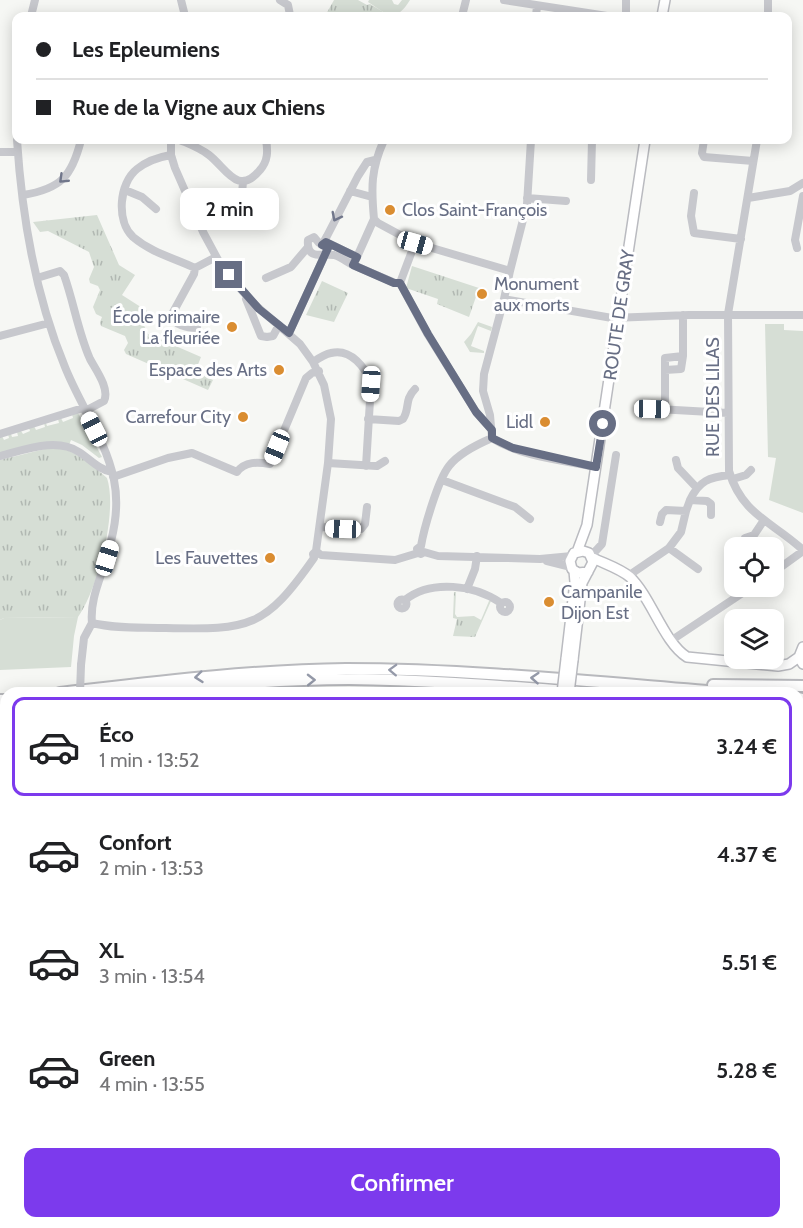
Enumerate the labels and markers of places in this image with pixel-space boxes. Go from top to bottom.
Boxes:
place label: Clos Saint-François [402,199,547,221]
marker: Clos Saint-François [383,203,397,217]
place label: Monument aux morts [494,273,579,316]
marker: Monument aux morts [475,287,489,301]
place label: École primaire La fleuriée [113,306,220,349]
marker: École primaire La fleuriée [225,320,239,334]
place label: Espace des Arts [149,359,267,381]
marker: Espace des Arts [272,363,286,377]
place label: Carrefour City [125,406,231,428]
marker: Carrefour City [236,410,250,424]
place label: Lidl [506,411,534,433]
marker: Lidl [538,415,552,429]
place label: Les Fauvettes [155,547,258,569]
marker: Les Fauvettes [263,551,277,565]
place label: Campanile Dijon Est [561,581,642,624]
marker: Campanile Dijon Est [542,595,556,609]

